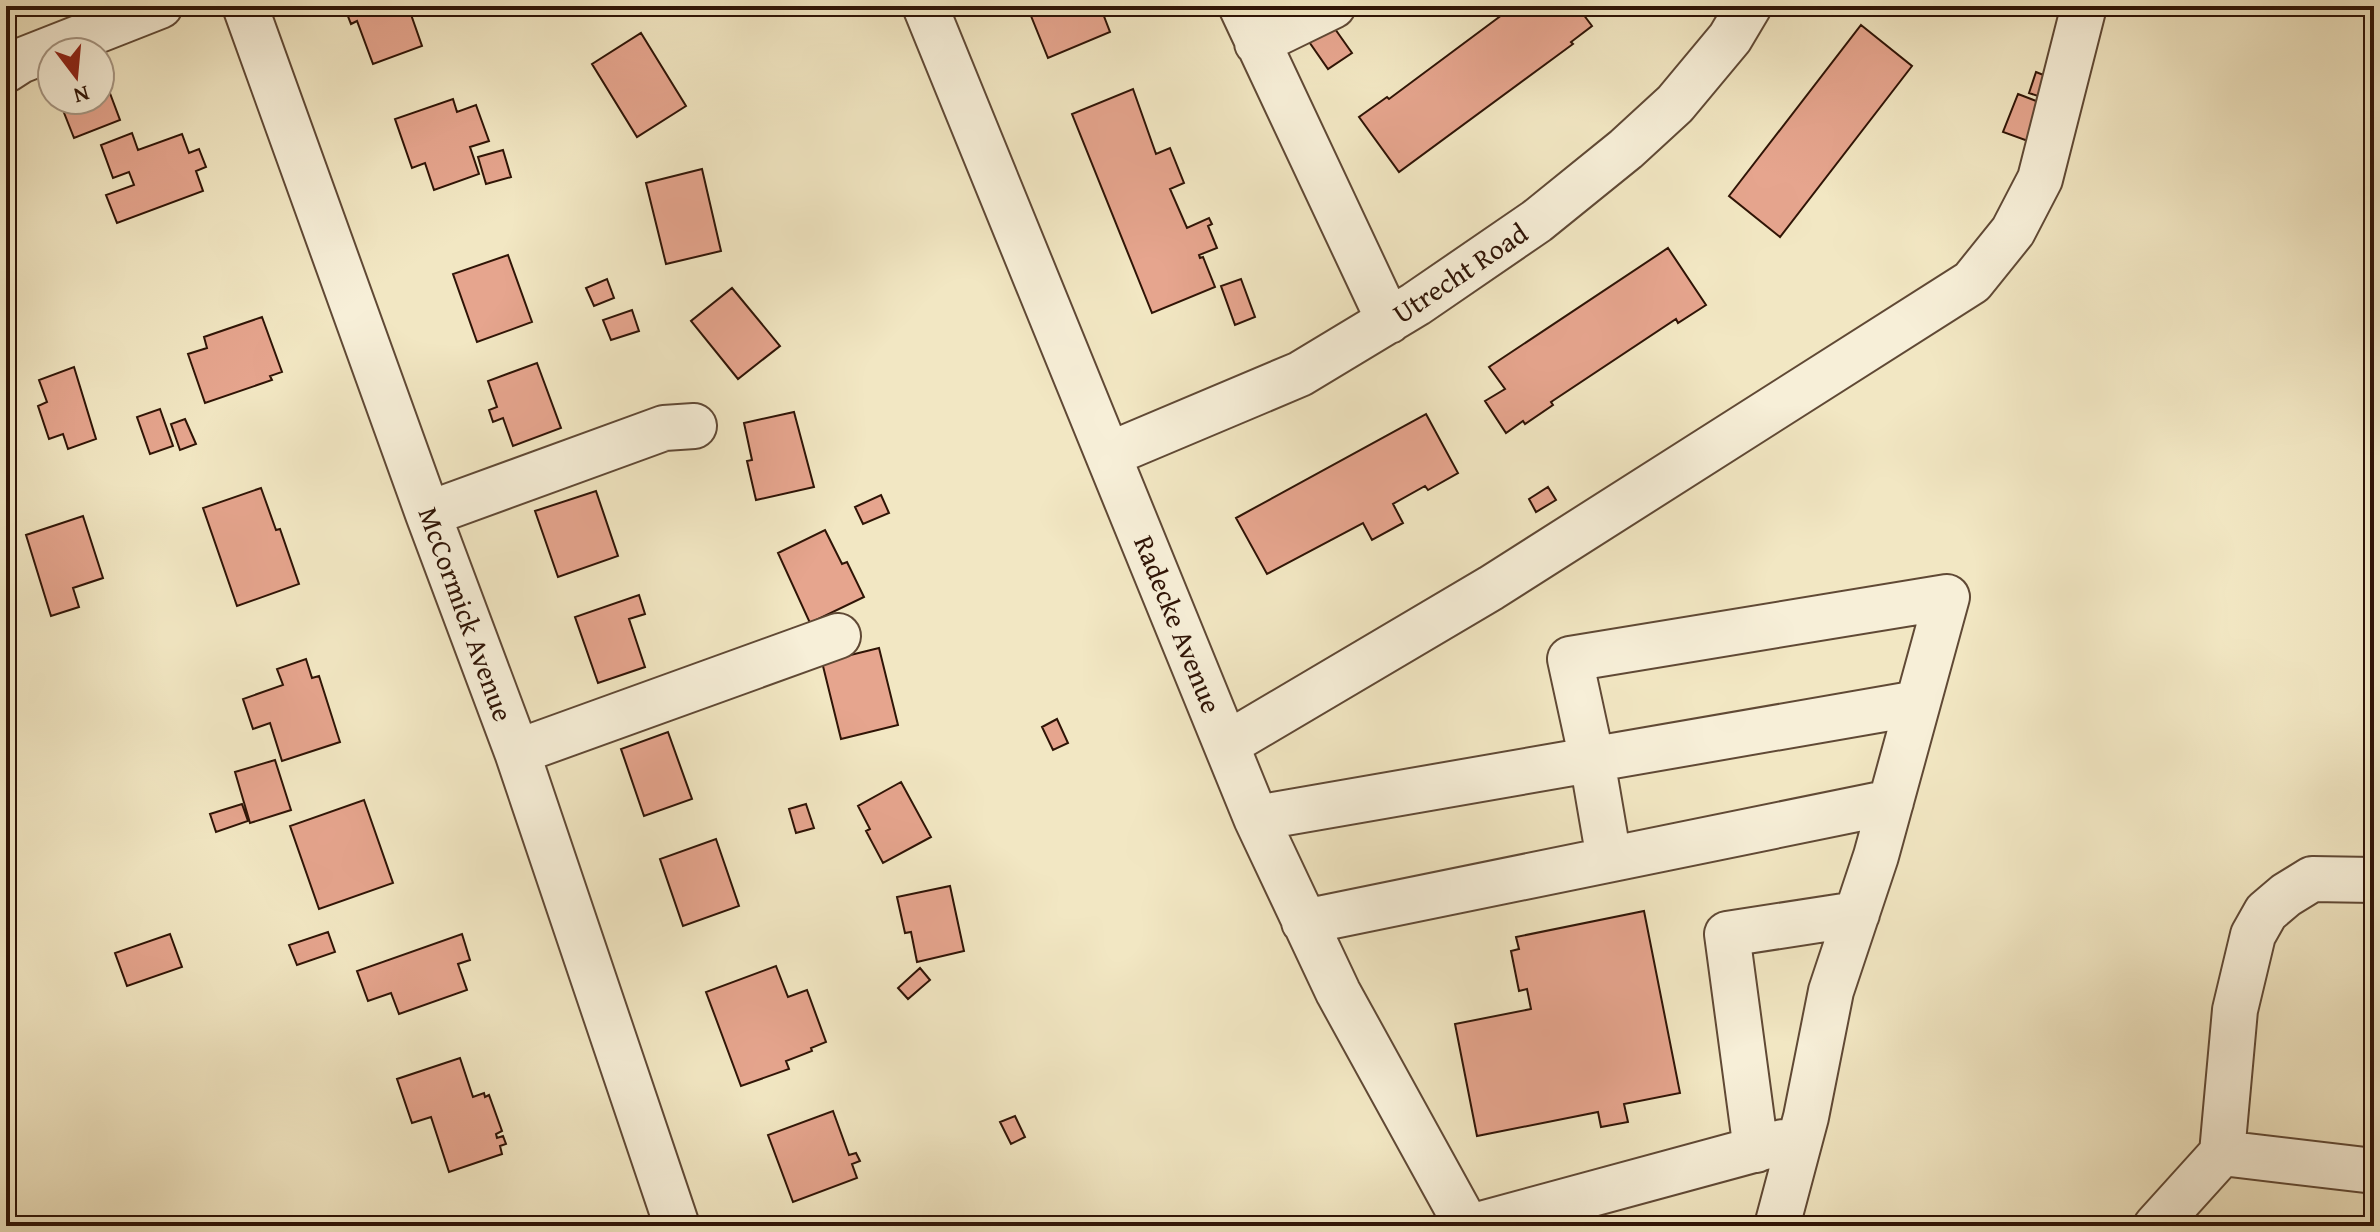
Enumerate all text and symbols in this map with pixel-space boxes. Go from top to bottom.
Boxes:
north arrow [36,36,116,116]
text: N [70,78,93,113]
street label: Utrecht Road [1384,212,1535,333]
street label: McCormick Avenue [409,501,524,727]
street label: Radecke Avenue [1124,529,1233,719]

